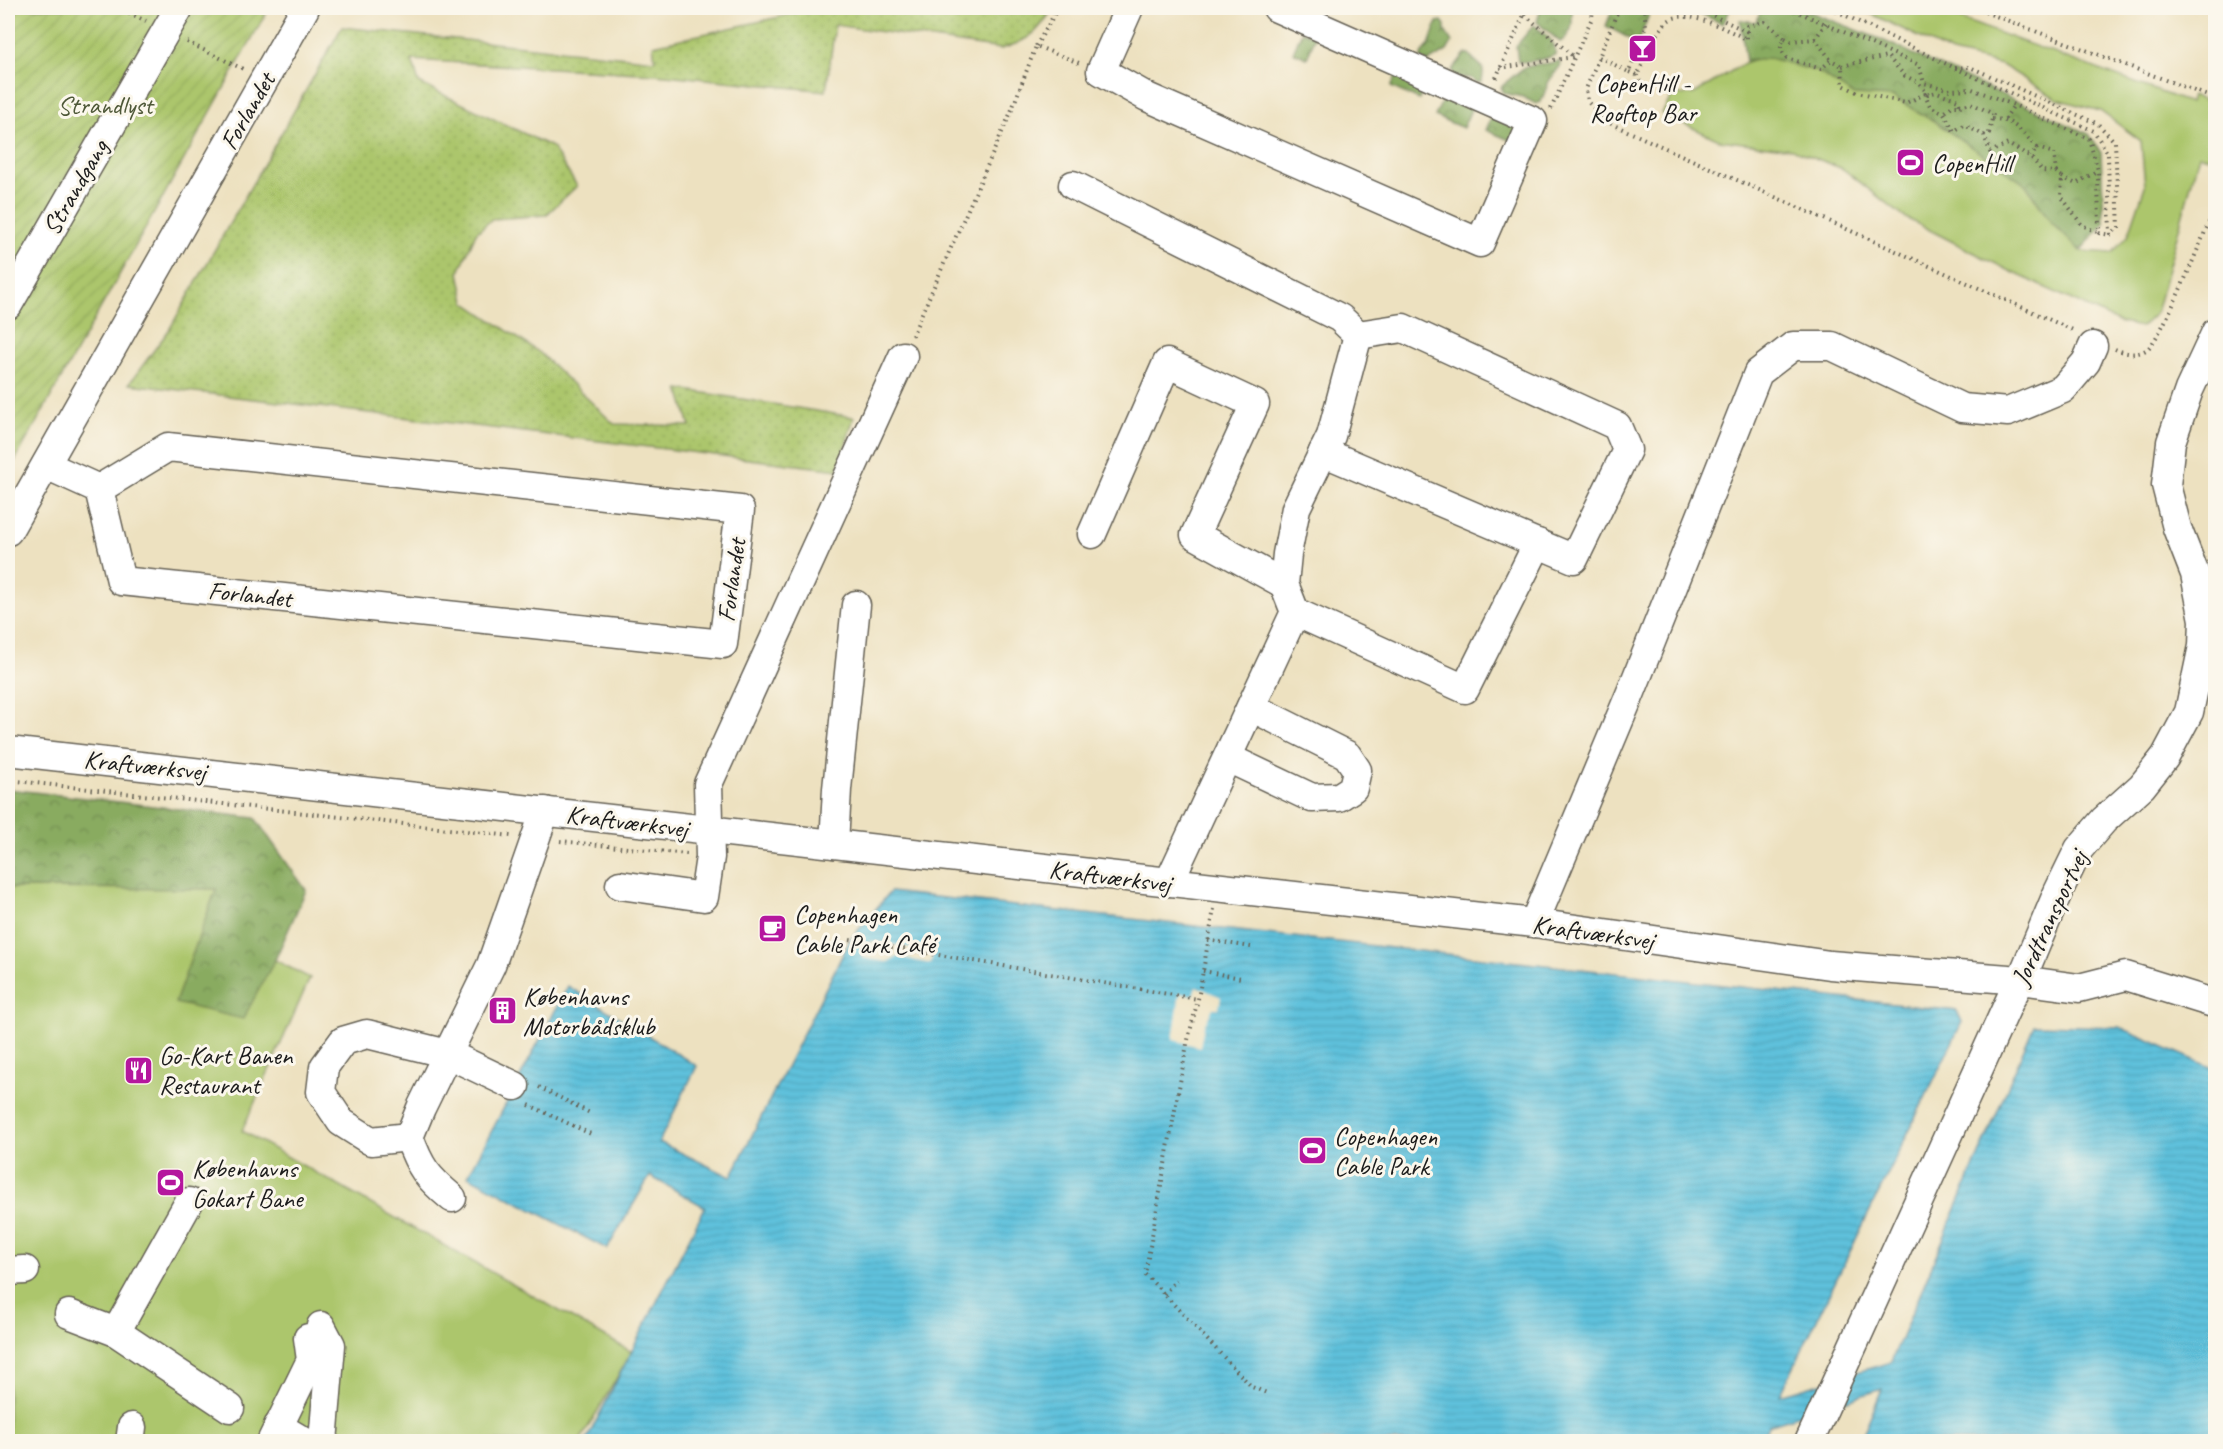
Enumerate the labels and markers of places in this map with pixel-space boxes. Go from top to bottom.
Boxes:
bar icon: CopenHill - Rooftop Bar [1627,33,1659,65]
place label: CopenHill - Rooftop Bar [1590,67,1698,130]
sports icon: CopenHill [1895,147,1927,179]
place label: CopenHill [1932,147,2016,180]
place label: Copenhagen Cable Park Café [794,898,938,961]
cafe icon: Copenhagen Cable Park Café [757,913,789,945]
place label: Københavns Motorbådsklub [523,980,656,1043]
building icon: Københavns Motorbådsklub [486,995,518,1027]
place label: Go-Kart Banen Restaurant [159,1039,294,1102]
restaurant icon: Go-Kart Banen Restaurant [122,1054,154,1086]
place label: Copenhagen Cable Park [1334,1120,1438,1183]
sports icon: Copenhagen Cable Park [1297,1135,1329,1167]
place label: Københavns Gokart Bane [192,1152,305,1215]
sports icon: Københavns Gokart Bane [155,1167,187,1199]

